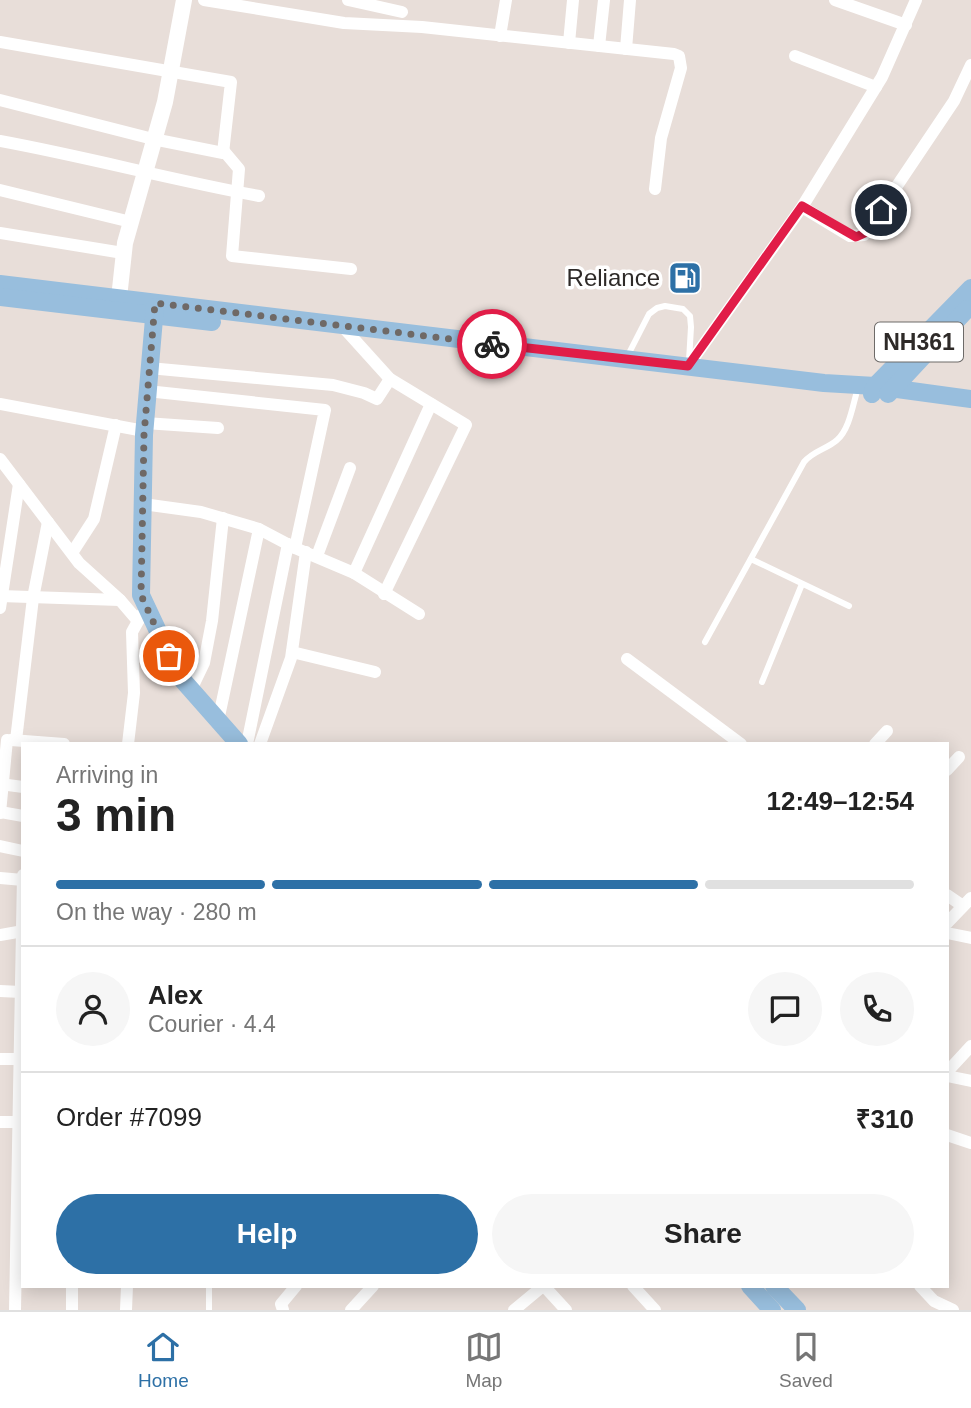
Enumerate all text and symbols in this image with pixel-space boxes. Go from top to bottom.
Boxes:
pin [851,180,911,240]
icon: home [862,191,900,229]
fuel station icon: Reliance [666,259,704,297]
place label: Reliance [567,264,660,291]
courier [457,309,527,379]
road number: NH361 [875,322,963,362]
icon: bike [473,325,511,363]
pin [139,626,199,686]
icon: bag [150,637,188,675]
text: Arriving in [56,762,158,788]
text: 12:49–12:54 [767,786,914,816]
text: 3 min [56,789,176,841]
text: On the way · 280 m [56,899,257,925]
button: person [56,972,130,1046]
button: chat [748,972,822,1046]
button: phone [840,972,914,1046]
text: Alex [148,980,203,1010]
text: Courier · 4.4 [148,1011,276,1037]
text: Order #7099 [56,1102,202,1132]
text: ₹310 [856,1104,914,1134]
button: Help [56,1194,478,1274]
button: Share [492,1194,914,1274]
tab: Home [138,1328,189,1392]
tab: Map [465,1328,503,1392]
tab: Saved [779,1328,833,1392]

